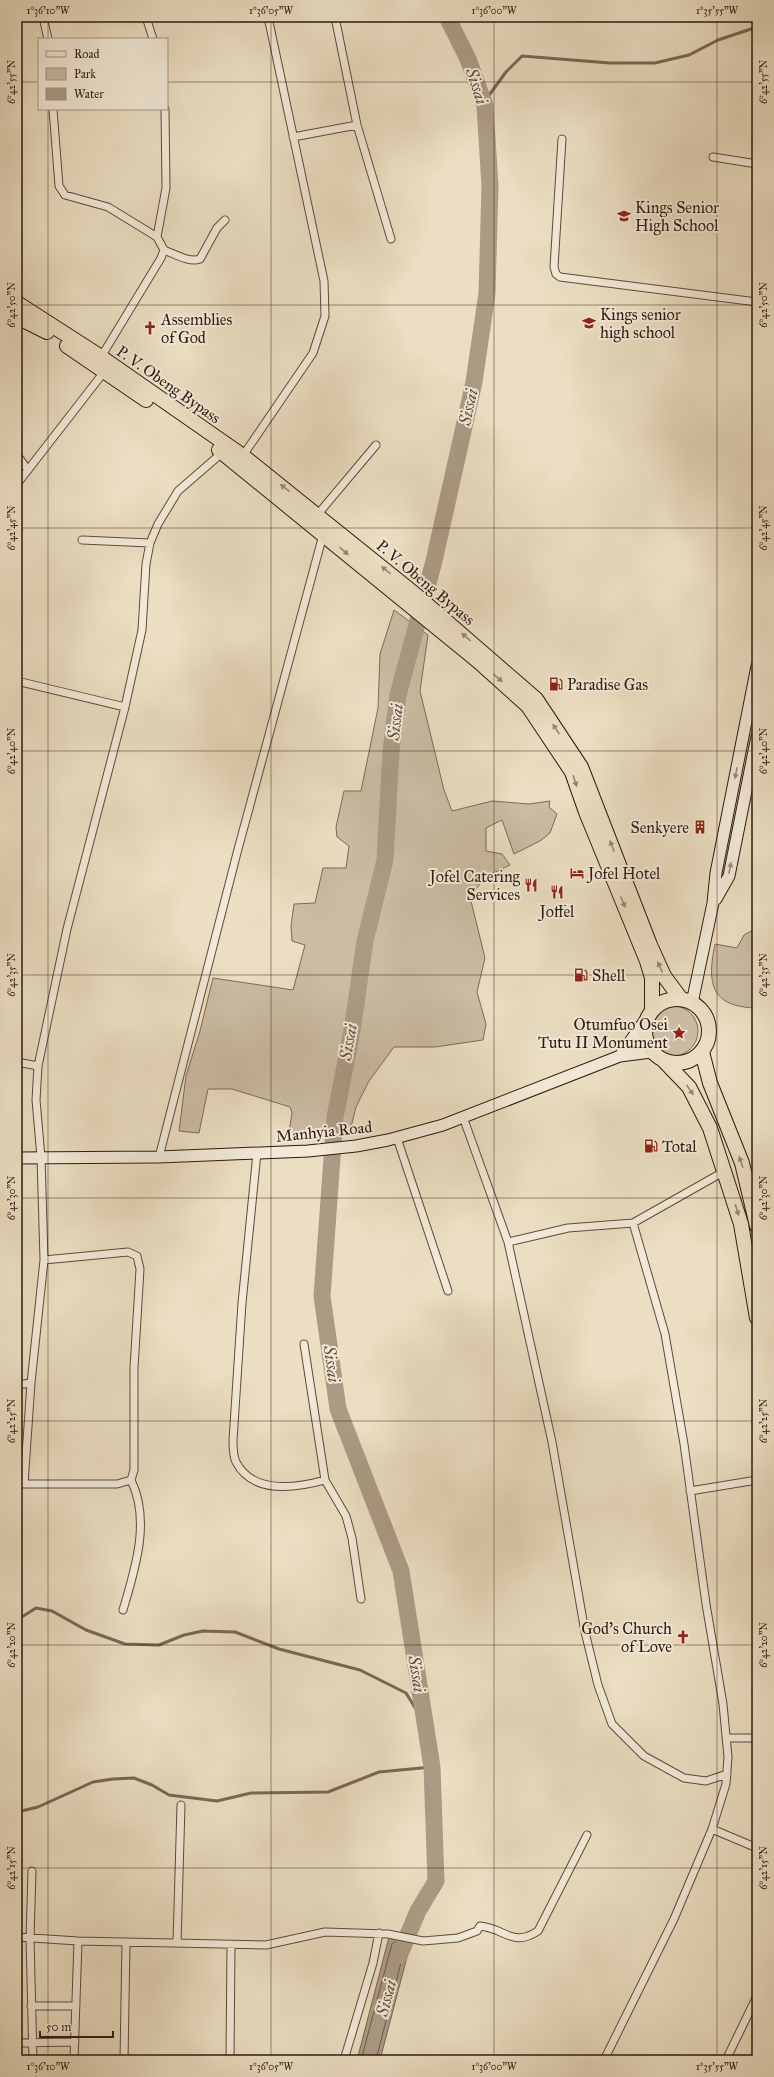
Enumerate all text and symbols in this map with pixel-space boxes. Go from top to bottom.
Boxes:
text: 1°36'10"W [26,5,70,17]
text: 1°36'05"W [249,5,293,17]
text: 1°36'00"W [472,5,517,17]
text: 1°35'55"W [696,5,739,17]
legend [38,38,168,110]
text: Road [74,47,100,61]
text: 6°42'55"N [6,59,18,104]
text: 6°42'55"N [758,59,770,104]
water label: Sissai [461,64,492,107]
text: Park [74,67,96,81]
text: Water [74,87,104,101]
place label: Kings Senior High School [635,198,719,236]
school or university icon: Kings Senior High School [616,208,632,224]
text: 6°42'50"N [6,282,18,328]
text: 6°42'50"N [758,282,770,328]
place label: Kings senior high school [600,305,681,343]
place label: Assemblies of God [160,310,232,347]
school or university icon: Kings senior high school [581,315,597,331]
church icon: Assemblies of God [142,320,158,336]
street label: P. V. Obeng Bypass [112,341,225,428]
water label: Sissai [454,387,483,428]
one-way arrow [279,484,290,493]
text: 6°42'45"N [6,505,18,551]
text: 6°42'45"N [758,505,770,551]
street label: P. V. Obeng Bypass [372,536,479,630]
one-way arrow [338,547,349,556]
one-way arrow [381,566,391,575]
one-way arrow [460,632,471,641]
one-way arrow [492,674,503,683]
place label: Paradise Gas [567,675,648,694]
fuel station icon: Paradise Gas [548,676,564,692]
water label: Sissai [383,702,408,743]
one-way arrow [552,724,560,734]
text: 6°42'40"N [6,727,18,774]
text: 6°42'40"N [758,727,770,774]
one-way arrow [733,767,739,779]
one-way arrow [572,776,578,788]
place label: Senkyere [631,818,689,837]
building icon: Senkyere [692,819,708,835]
one-way arrow [608,839,614,851]
one-way arrow [728,862,734,874]
place label: Jofel Hotel [586,864,661,884]
hotel icon: Jofel Hotel [569,865,585,881]
place label: Jofel Catering Services [428,867,521,904]
restaurant icon: Jofel Catering Services [523,877,539,893]
restaurant icon: Joffel [549,884,565,900]
one-way arrow [619,896,626,908]
place label: Joffel [538,902,575,922]
text: 6°42'35"N [6,953,18,997]
text: 6°42'35"N [758,953,770,997]
one-way arrow [657,961,663,972]
place label: Shell [592,966,626,985]
fuel station icon: Shell [573,967,589,983]
place label: Otumfuo Osei Tutu II Monument [538,1015,669,1052]
water label: Sissai [335,1022,362,1063]
place icon: Otumfuo Osei Tutu II Monument [671,1025,687,1041]
one-way arrow [686,1084,694,1095]
street label: Manhyia Road [275,1117,373,1146]
place label: Total [662,1137,697,1156]
fuel station icon: Total [643,1138,659,1154]
one-way arrow [737,1155,743,1167]
text: 6°42'30"N [6,1175,18,1220]
text: 6°42'30"N [758,1175,770,1220]
one-way arrow [734,1205,740,1217]
water label: Sissai [318,1343,344,1384]
text: 6°42'25"N [6,1398,18,1443]
text: 6°42'25"N [758,1398,770,1443]
place label: God's Church of Love [581,1619,672,1656]
text: 6°42'20"N [6,1622,18,1668]
text: 6°42'20"N [758,1622,770,1668]
church icon: God's Church of Love [675,1629,691,1645]
water label: Sissai [403,1653,430,1694]
text: 6°42'15"N [6,1846,18,1890]
text: 6°42'15"N [758,1846,770,1890]
water label: Sissai [371,1977,401,2020]
scale bar [40,2013,113,2039]
text: 50 m [46,2020,71,2034]
text: 1°36'10"W [26,2061,70,2073]
text: 1°36'05"W [249,2061,293,2073]
text: 1°36'00"W [472,2061,517,2073]
text: 1°35'55"W [696,2061,739,2073]

